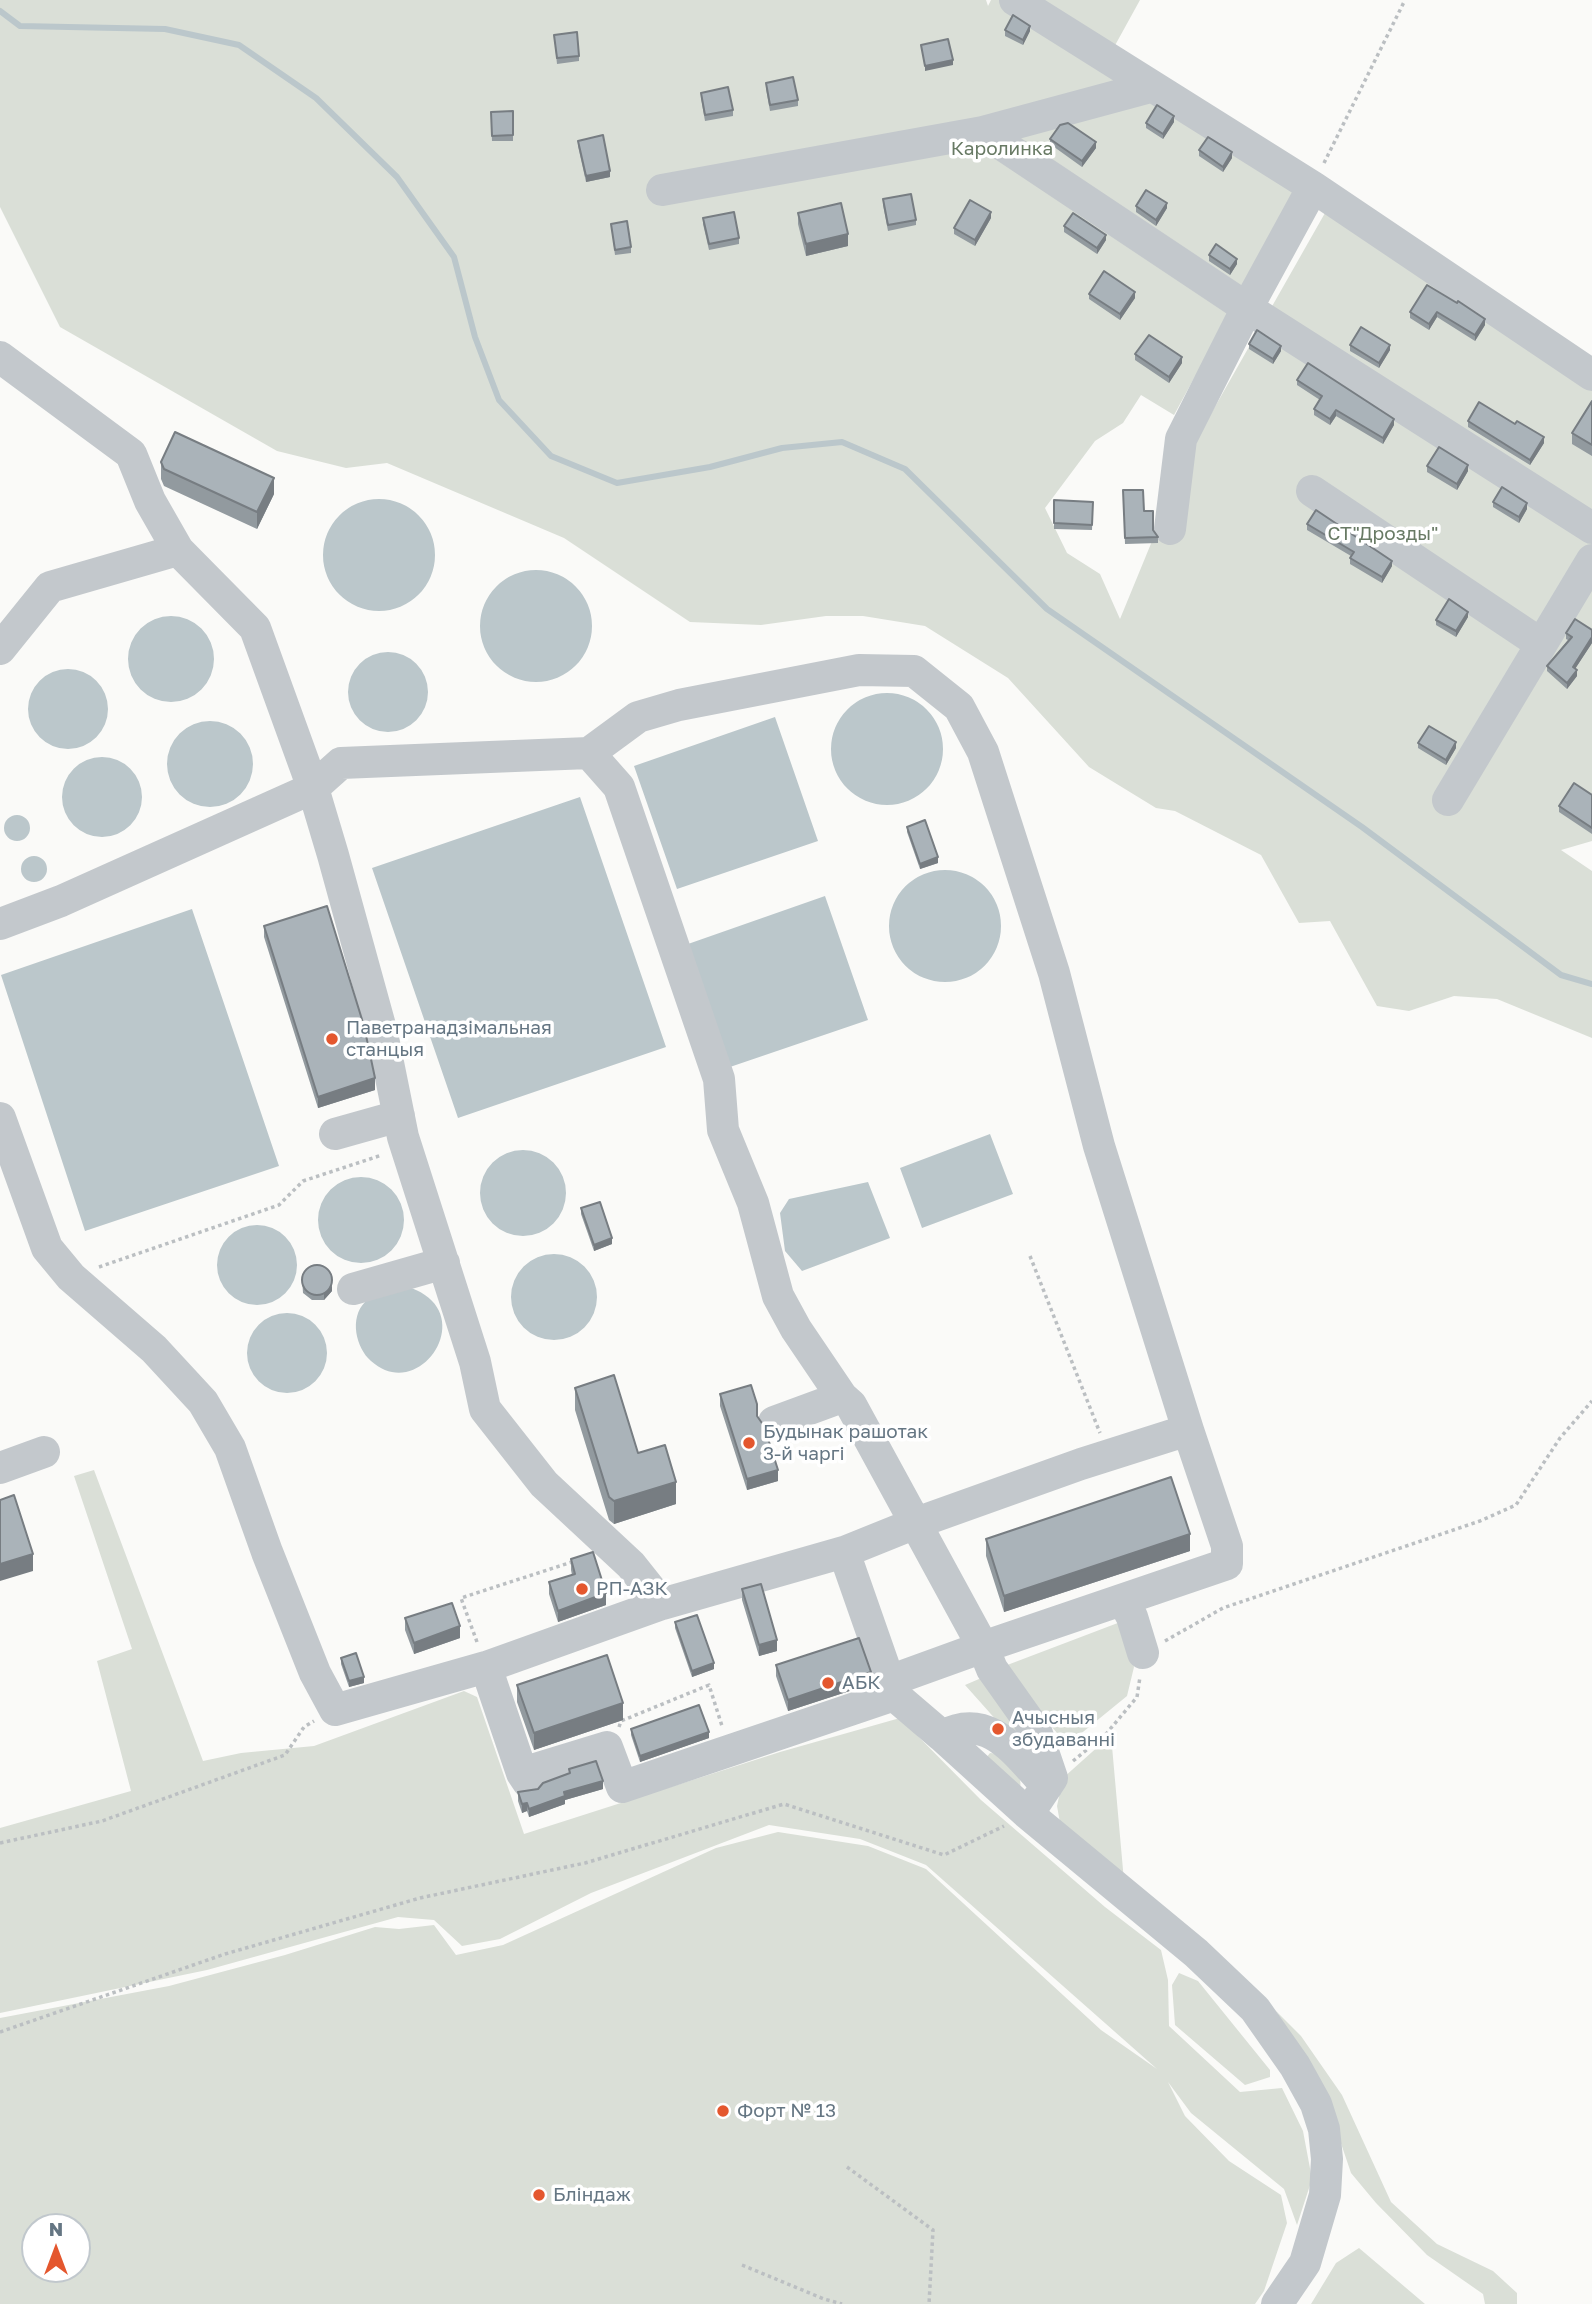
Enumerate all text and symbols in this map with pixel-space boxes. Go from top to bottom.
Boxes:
park label: Каролинка [951,138,1053,160]
park label: СТ"Дрозды" [1328,523,1438,545]
place label: Паветранадзімальная станцыя [346,1017,552,1061]
marker: Паветранадзімальная станцыя [324,1031,340,1047]
place label: Будынак рашотак 3-й чаргі [763,1421,928,1465]
marker: Будынак рашотак 3-й чаргі [741,1435,757,1451]
place label: РП-АЗК [596,1578,668,1600]
marker: РП-АЗК [574,1581,590,1597]
place label: АБК [842,1672,881,1694]
marker: АБК [820,1675,836,1691]
place label: Ачысныя збудаванні [1012,1707,1115,1751]
marker: Ачысныя збудаванні [990,1721,1006,1737]
place label: Форт № 13 [737,2100,836,2122]
marker: Форт № 13 [715,2103,731,2119]
place label: Бліндаж [553,2184,631,2206]
marker: Бліндаж [531,2187,547,2203]
north arrow [21,2213,91,2283]
text: N [49,2217,63,2240]

